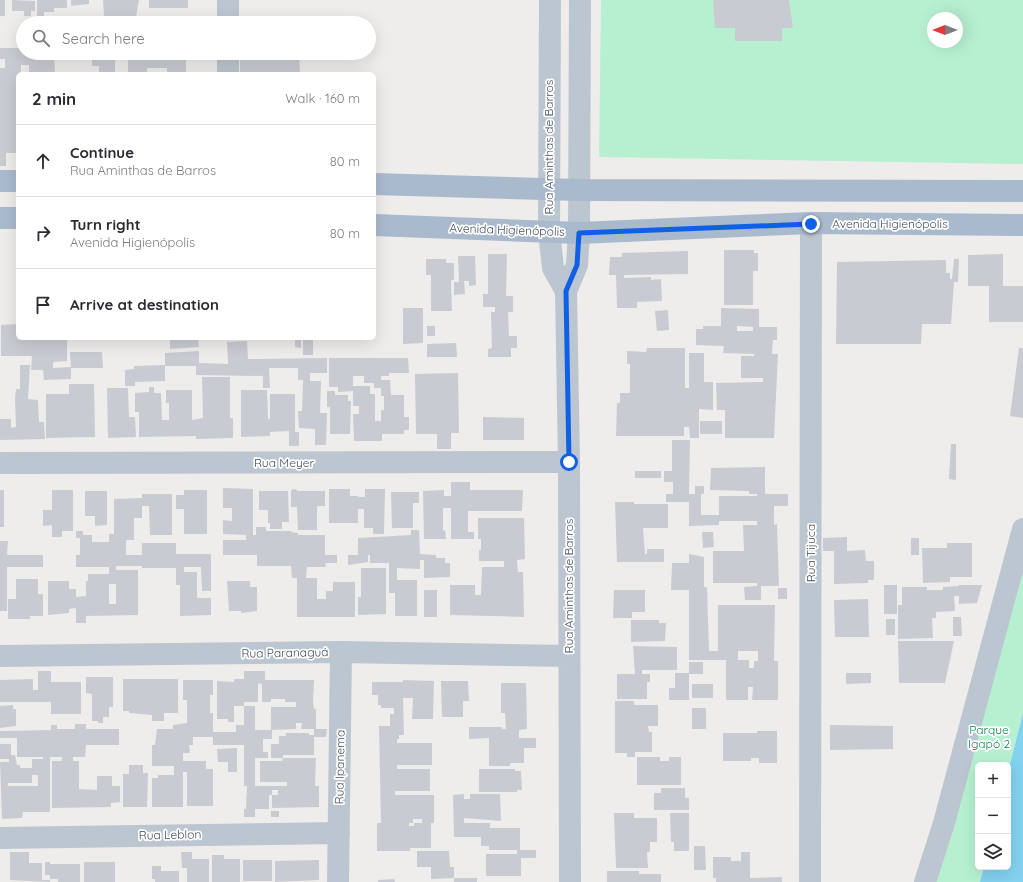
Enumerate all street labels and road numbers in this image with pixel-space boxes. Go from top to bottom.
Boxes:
street label: Rua Aminthas de Barros [541,79,556,214]
street label: Avenida Higienópolis [832,216,948,231]
street label: Avenida Higienópolis [449,220,565,239]
street label: Rua Meyer [254,455,314,470]
street label: Rua Aminthas de Barros [561,518,576,653]
street label: Rua Tijuca [803,524,818,582]
street label: Rua Paranaguá [241,644,329,661]
street label: Rua Ipanema [331,729,348,805]
street label: Rua Leblon [139,826,201,843]

